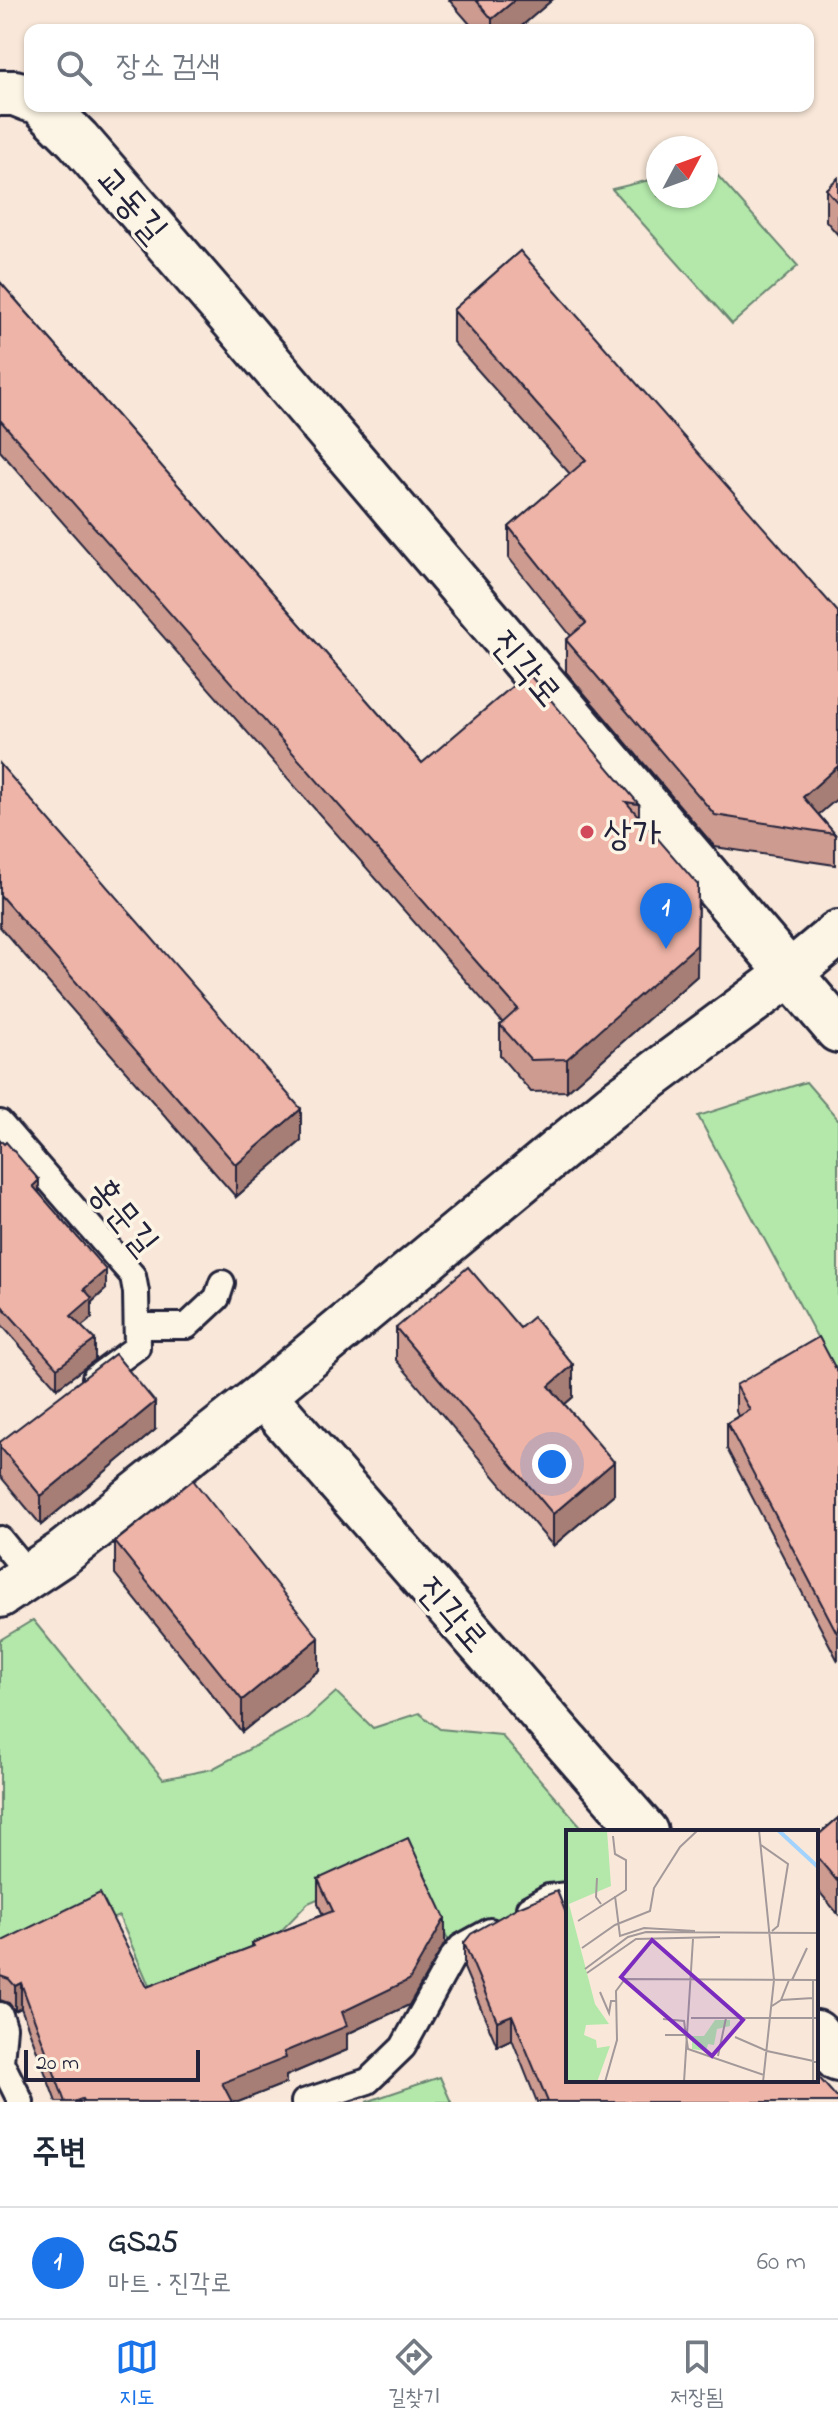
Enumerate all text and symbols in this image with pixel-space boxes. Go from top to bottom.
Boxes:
search box [24,24,814,112]
icon: search [52,46,96,90]
text: 장소 검색 [116,46,220,90]
north arrow [646,136,718,208]
street label: 교동길 [81,156,178,256]
street label: 진각로 [476,620,573,720]
place label: 상가 [603,810,661,863]
marker: 상가 [578,823,596,841]
pin: 1 [640,883,692,949]
street label: 홍문길 [74,1167,169,1268]
your location [532,1444,572,1484]
street label: 진각로 [402,1566,499,1666]
inset map [566,1830,818,2082]
scale bar [24,2046,200,2082]
text: 20 m [36,2048,79,2080]
text: 주변 [32,2129,87,2179]
text: GS25 [108,2222,178,2266]
text: 1 [54,2244,62,2282]
text: 60 m [757,2244,806,2282]
text: 마트 · 진각로 [108,2266,231,2304]
tab: 지도 [115,2335,159,2415]
tab: 길찾기 [388,2335,441,2415]
tab: 저장됨 [670,2335,723,2415]

